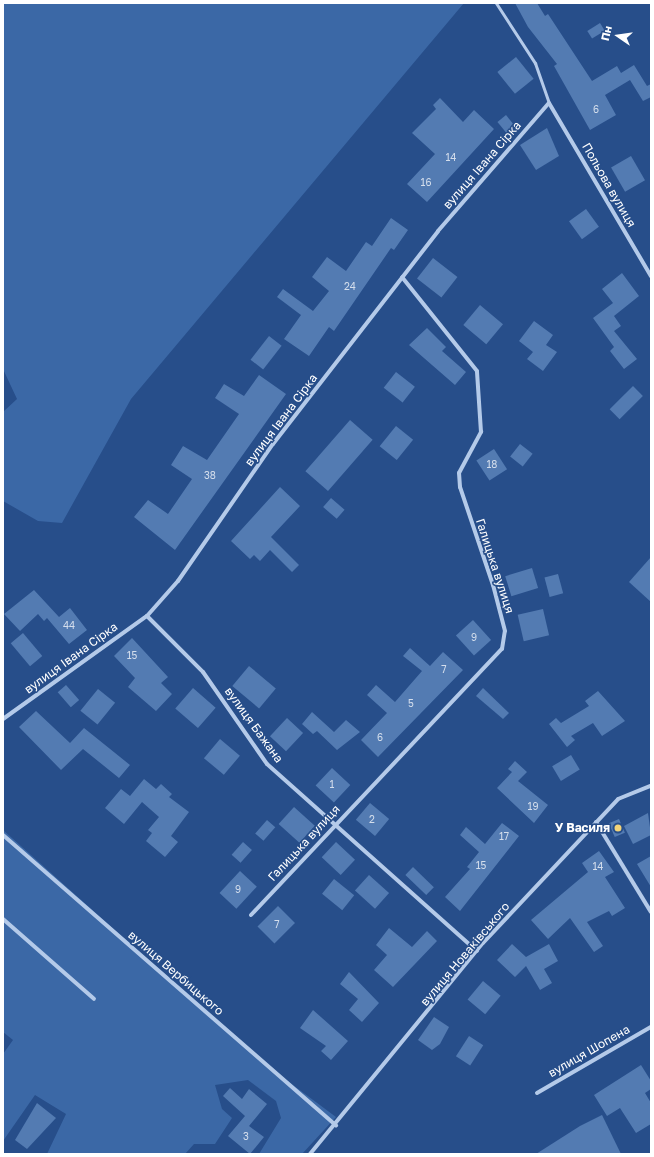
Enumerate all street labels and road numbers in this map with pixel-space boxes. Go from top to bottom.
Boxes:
street label: вулиця Івана Сірка [440,118,524,212]
street label: Польова вулиця [579,140,639,230]
street label: вулиця Івана Сірка [242,371,320,469]
street label: Галицька вулиця [473,517,517,615]
street label: вулиця Івана Сірка [22,619,120,697]
street label: вулиця Бажана [222,684,286,766]
street label: Галицька вулиця [265,802,343,884]
street label: вулиця Новаківського [417,899,513,1009]
street label: вулиця Вербицького [125,928,227,1018]
street label: вулиця Шопена [546,1022,632,1080]

